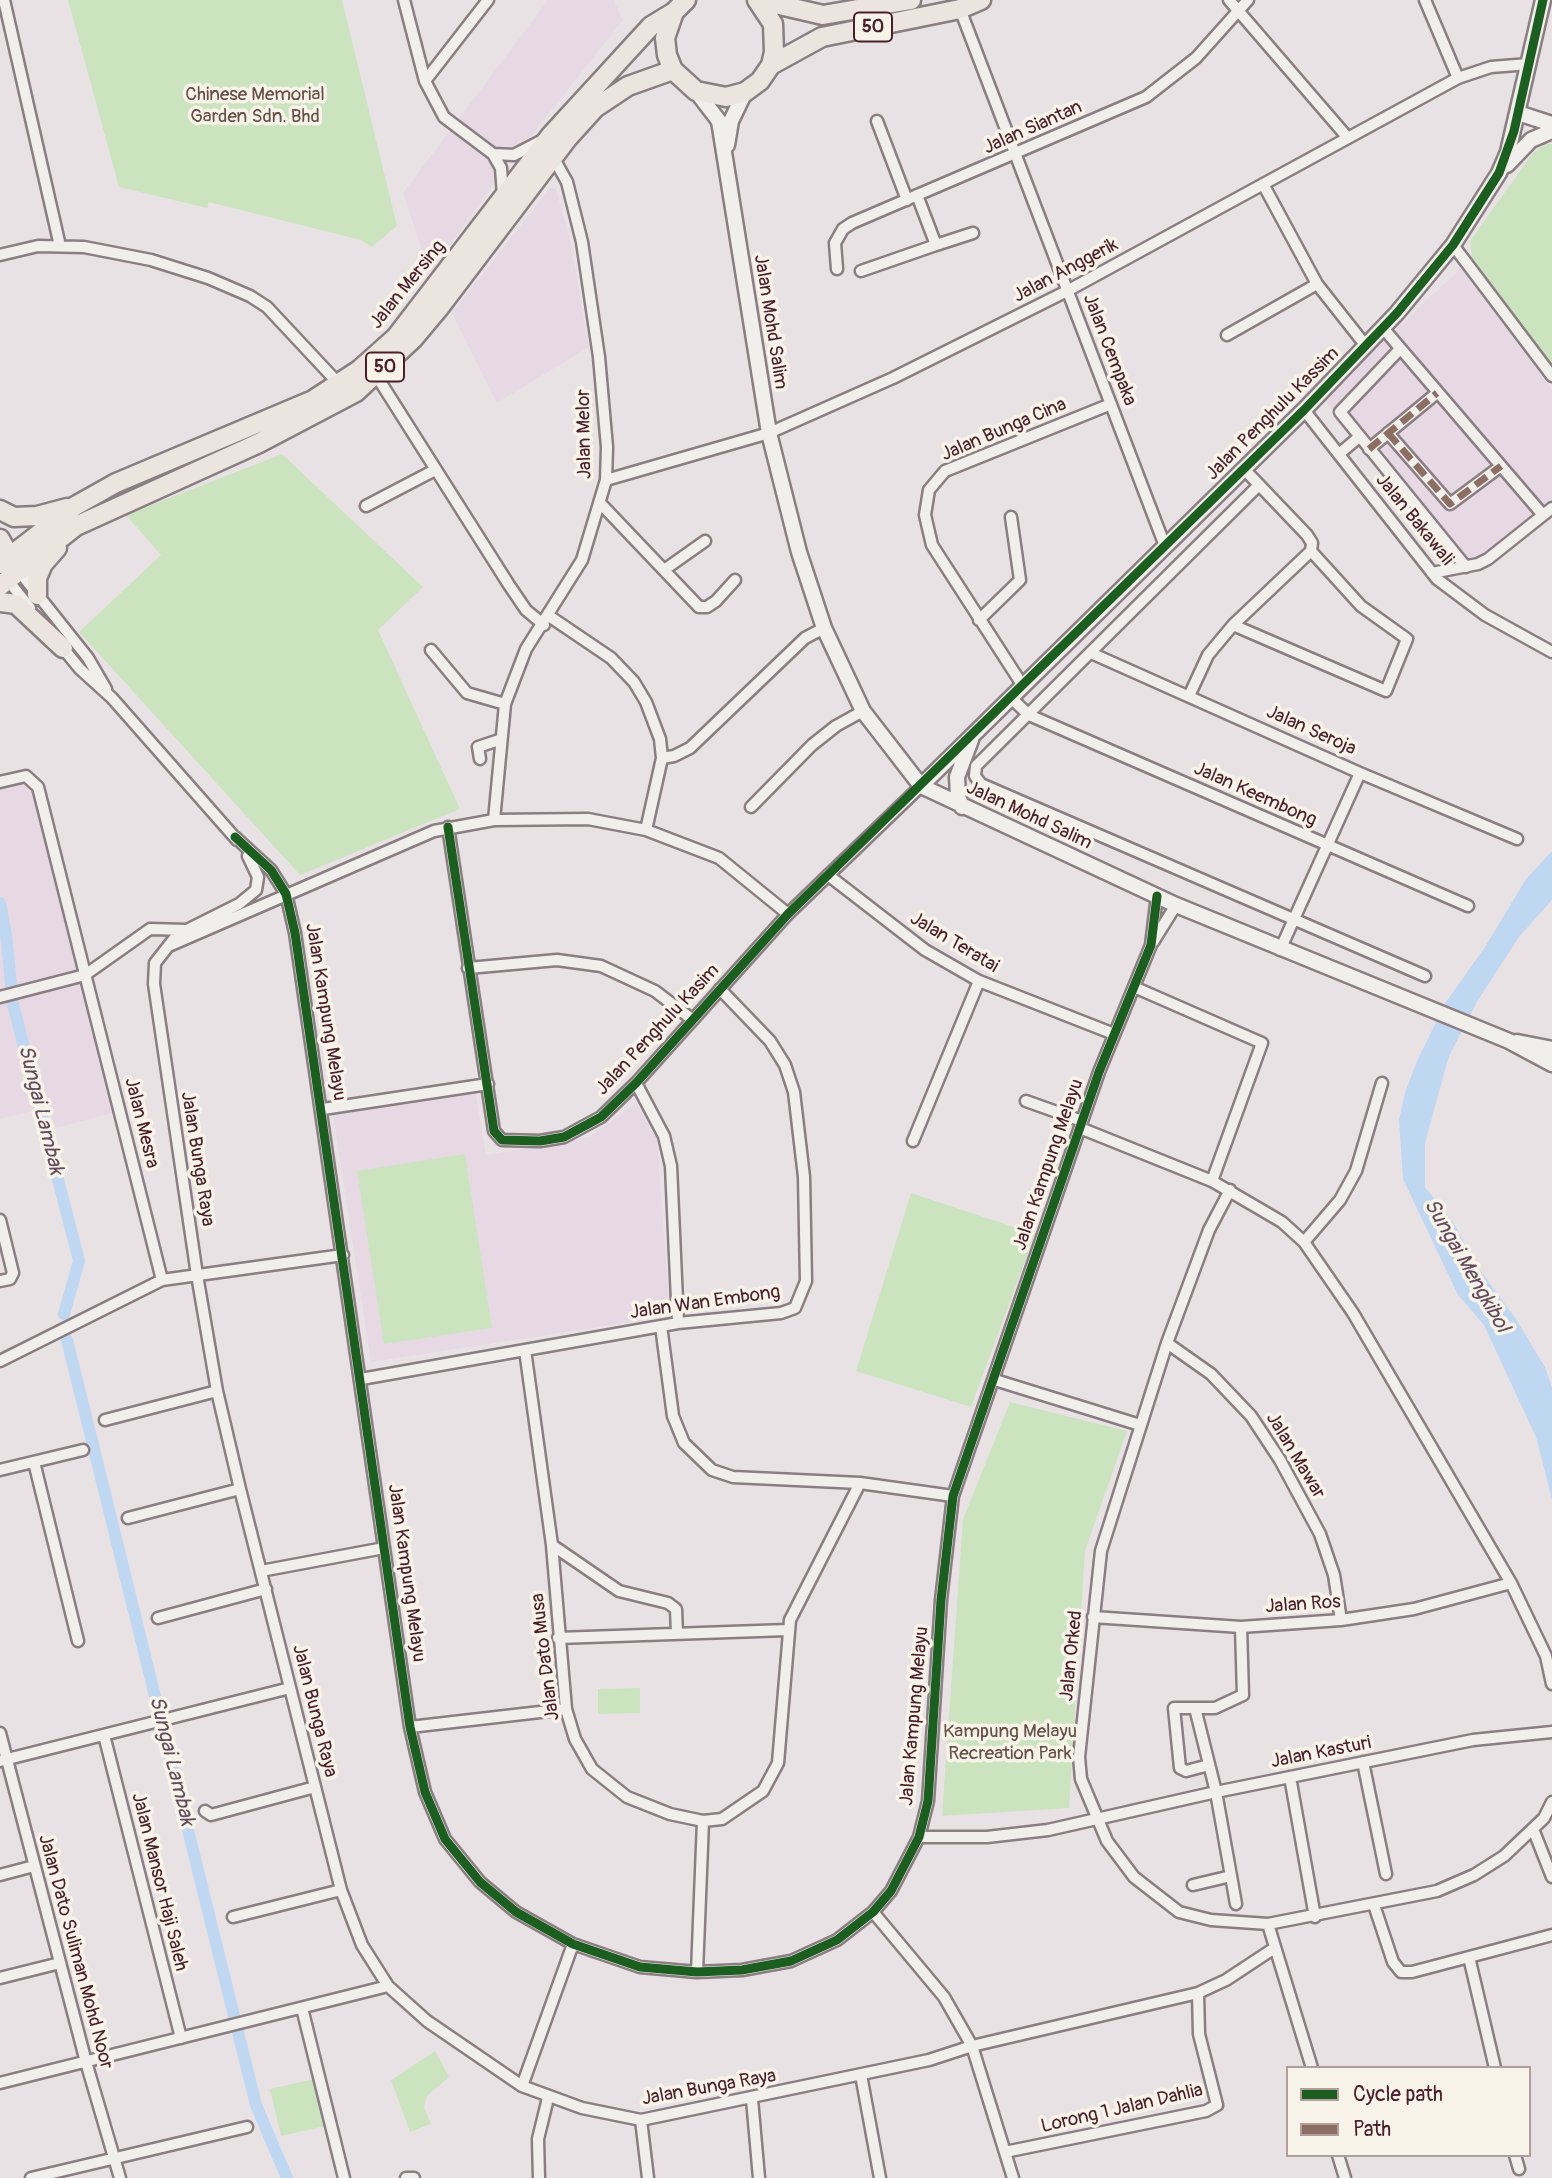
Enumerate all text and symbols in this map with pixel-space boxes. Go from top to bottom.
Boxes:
road number: 50 [854,12,892,42]
park label: Chinese Memorial Garden Sdn. Bhd [185,84,325,128]
street label: Jalan Siantan [980,96,1086,160]
street label: Jalan Anggerik [1010,234,1122,308]
street label: Jalan Mersing [365,236,451,334]
street label: Jalan Mohd Salim [748,253,792,391]
street label: Jalan Cempaka [1077,291,1141,409]
street label: Jalan Penghulu Kassim [1202,343,1344,485]
road number: 50 [366,352,404,382]
street label: Jalan Melor [573,389,597,479]
street label: Jalan Bunga Cina [938,393,1070,467]
street label: Jalan Bakawali [1370,469,1458,571]
street label: Jalan Seroja [1263,701,1359,761]
street label: Jalan Keembong [1190,758,1320,832]
street label: Jalan Mohd Salim [963,777,1095,855]
street label: Jalan Teratai [906,908,1002,978]
street label: Jalan Kampung Melayu [300,921,350,1103]
street label: Jalan Penghulu Kasim [591,960,725,1100]
water label: Sungai Lambak [12,1043,68,1177]
street label: Jalan Mesra [119,1075,163,1171]
street label: Jalan Kampung Melayu [1009,1076,1089,1254]
street label: Jalan Bunga Raya [175,1090,219,1228]
water label: Sungai Mengkibol [1418,1195,1514,1337]
street label: Jalan Wan Embong [628,1281,782,1325]
street label: Jalan Mawar [1260,1409,1330,1503]
street label: Jalan Kampung Melayu [382,1482,430,1664]
street label: Jalan Ros [1265,1591,1341,1619]
street label: Jalan Dato Musa [527,1592,565,1722]
street label: Jalan Orked [1056,1610,1088,1702]
street label: Jalan Kampung Melayu [896,1625,934,1807]
street label: Jalan Bunga Raya [286,1642,342,1780]
water label: Sungai Lambak [143,1694,199,1828]
park label: Kampung Melayu Recreation Park [943,1721,1077,1765]
street label: Jalan Kasturi [1269,1732,1373,1774]
street label: Jalan Mansor Haji Saleh [126,1790,192,1974]
street label: Jalan Dato Suliman Mohd Noor [33,1832,117,2072]
street label: Jalan Bunga Raya [640,2065,778,2111]
legend [1286,2066,1531,2157]
street label: Lorong 1 Jalan Dahlia [1039,2079,1205,2139]
text: Cycle path [1353,2081,1443,2108]
text: Path [1353,2116,1391,2143]

